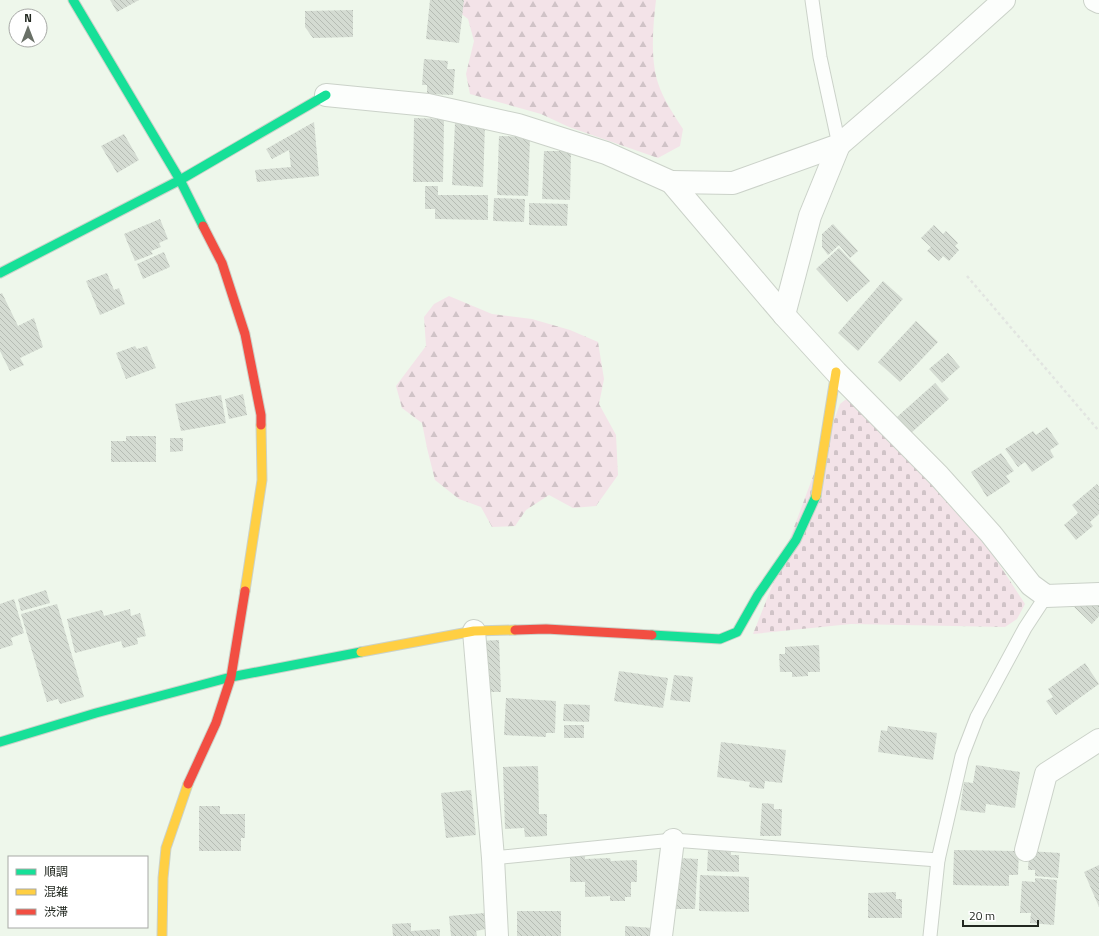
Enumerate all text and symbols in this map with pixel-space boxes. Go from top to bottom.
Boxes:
north arrow [8,8,48,48]
text: N [24,10,32,26]
legend [8,856,148,928]
text: 順調 [44,862,68,881]
text: 混雑 [44,882,68,901]
text: 渋滞 [44,902,68,921]
scale bar [963,902,1038,928]
text: 20 m [969,906,995,925]

